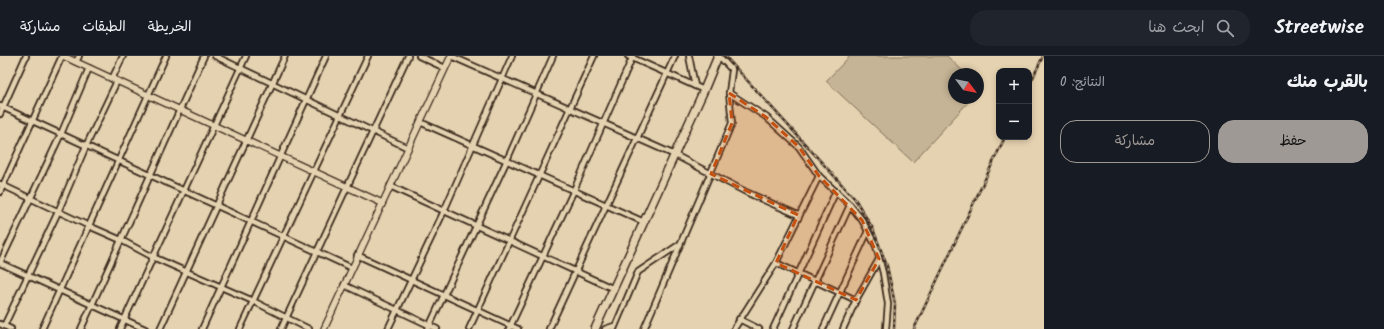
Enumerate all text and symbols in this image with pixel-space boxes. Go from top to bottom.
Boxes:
search box [970,10,1250,46]
text: Streetwise [1274,13,1364,43]
text: مشاركة [20,16,60,38]
text: الطبقات [82,16,126,38]
text: الخريطة [148,16,191,38]
text: ابحث هنا [1148,16,1204,40]
icon: search [1214,17,1236,39]
north arrow [948,68,984,104]
map controls [996,68,1032,140]
button: + [996,68,1032,104]
text: بالقرب منك [1287,69,1368,96]
text: النتائج: 0 [1060,72,1105,93]
button: − [996,104,1032,140]
button: مشاركة [1060,120,1210,163]
button: حفظ [1218,120,1368,163]

